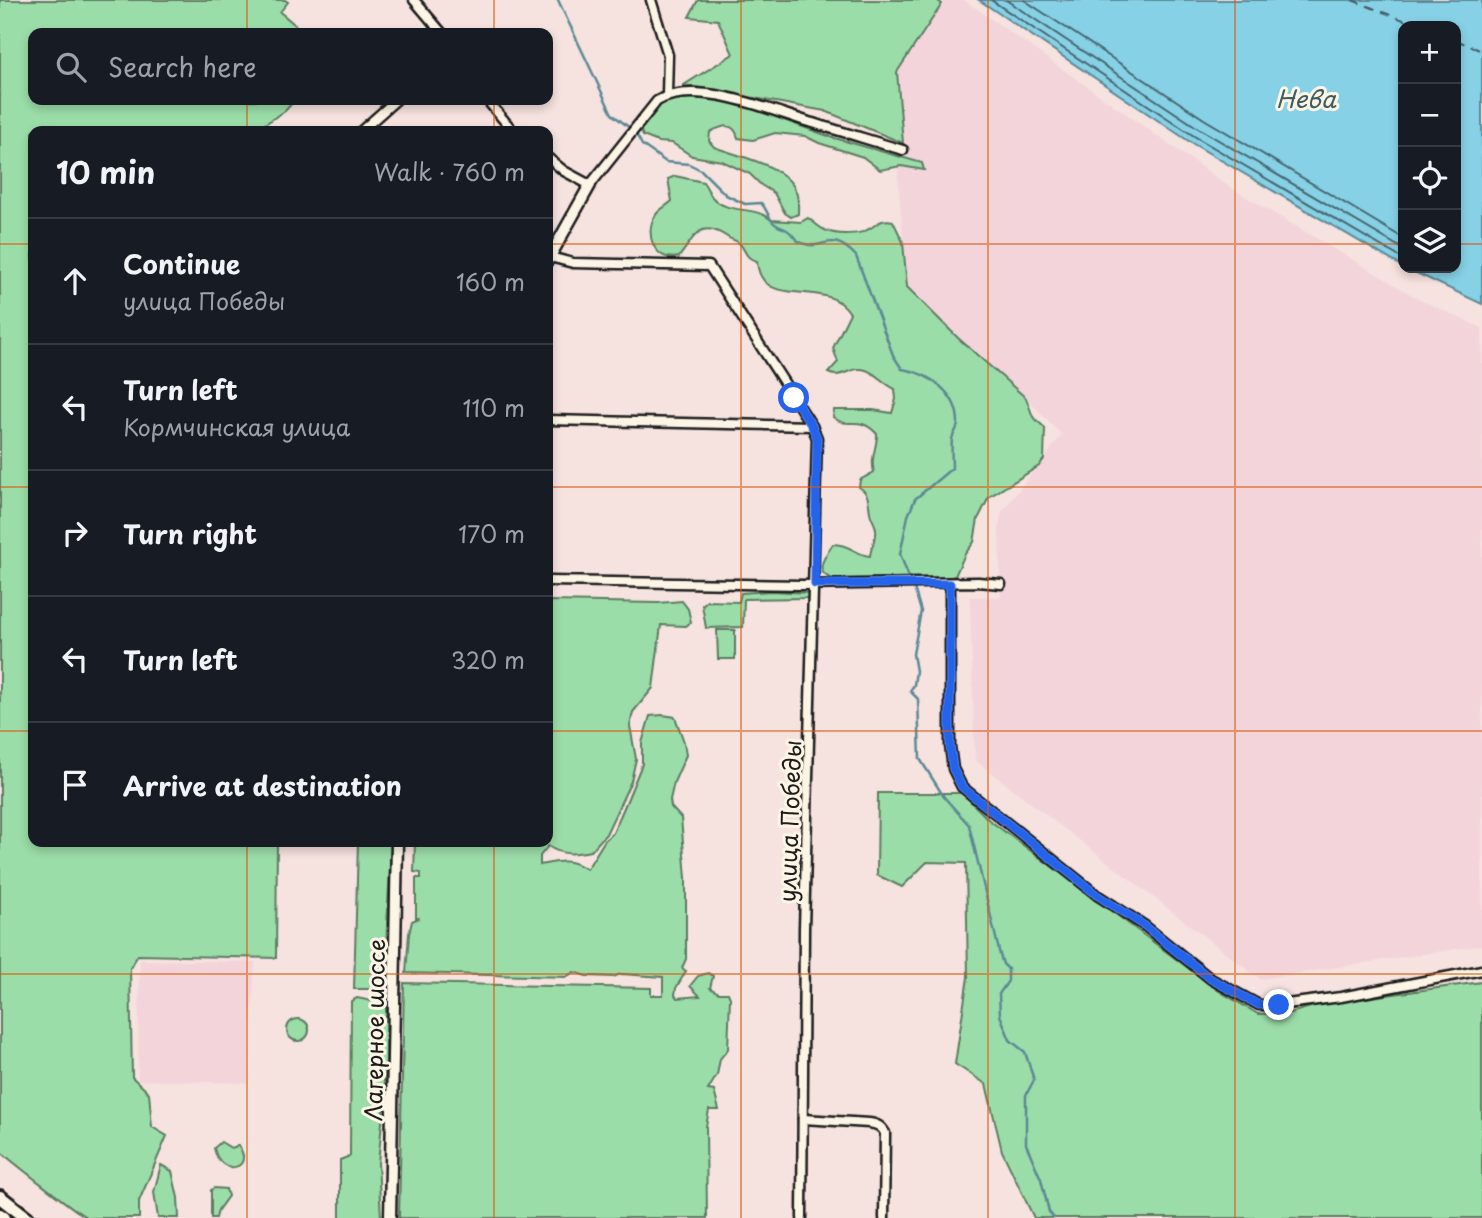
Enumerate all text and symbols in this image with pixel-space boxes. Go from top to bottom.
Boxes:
map controls [1398,21,1461,273]
button: + [1398,21,1461,84]
search box [28,28,553,105]
text: Search here [108,47,257,86]
icon: search [52,48,90,86]
water label: Нева [1276,80,1337,116]
button: − [1398,84,1461,147]
button: locate [1398,147,1461,210]
text: 10 min [56,149,155,194]
text: Walk · 760 m [374,154,525,189]
button: layers [1398,210,1461,273]
text: Continue [123,244,240,283]
icon: ahead [56,262,94,300]
text: 160 m [456,264,525,299]
text: улица Победы [123,283,285,318]
text: Turn left [123,370,238,409]
route start [778,382,809,413]
icon: left [56,388,94,426]
text: 110 m [463,390,525,425]
text: Кормчинская улица [123,409,350,444]
icon: right [56,514,94,552]
text: Turn right [123,514,257,553]
text: 170 m [458,516,525,551]
icon: left [56,640,94,678]
text: Turn left [123,640,238,679]
text: 320 m [451,642,525,677]
street label: улица Победы [769,739,809,903]
icon: arrive [56,766,94,804]
text: Arrive at destination [123,766,402,805]
street label: Лагерное шоссе [355,939,393,1121]
route end [1263,989,1294,1020]

